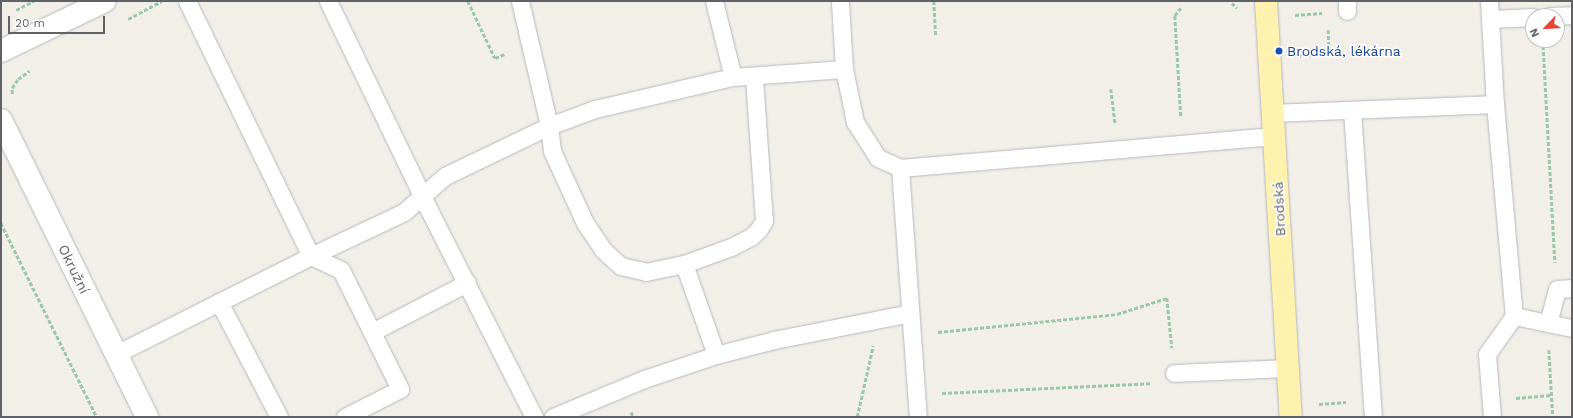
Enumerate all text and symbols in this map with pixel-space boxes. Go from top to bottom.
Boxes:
scale bar [10,8,107,34]
north arrow [1525,8,1565,48]
text: 20 m [15,16,45,30]
text: N [1527,26,1542,39]
place label: Brodská, lékárna [1287,43,1401,59]
marker: Brodská, lékárna [1274,46,1284,56]
street label: Brodská [1269,181,1289,237]
street label: Okružní [55,242,93,296]

